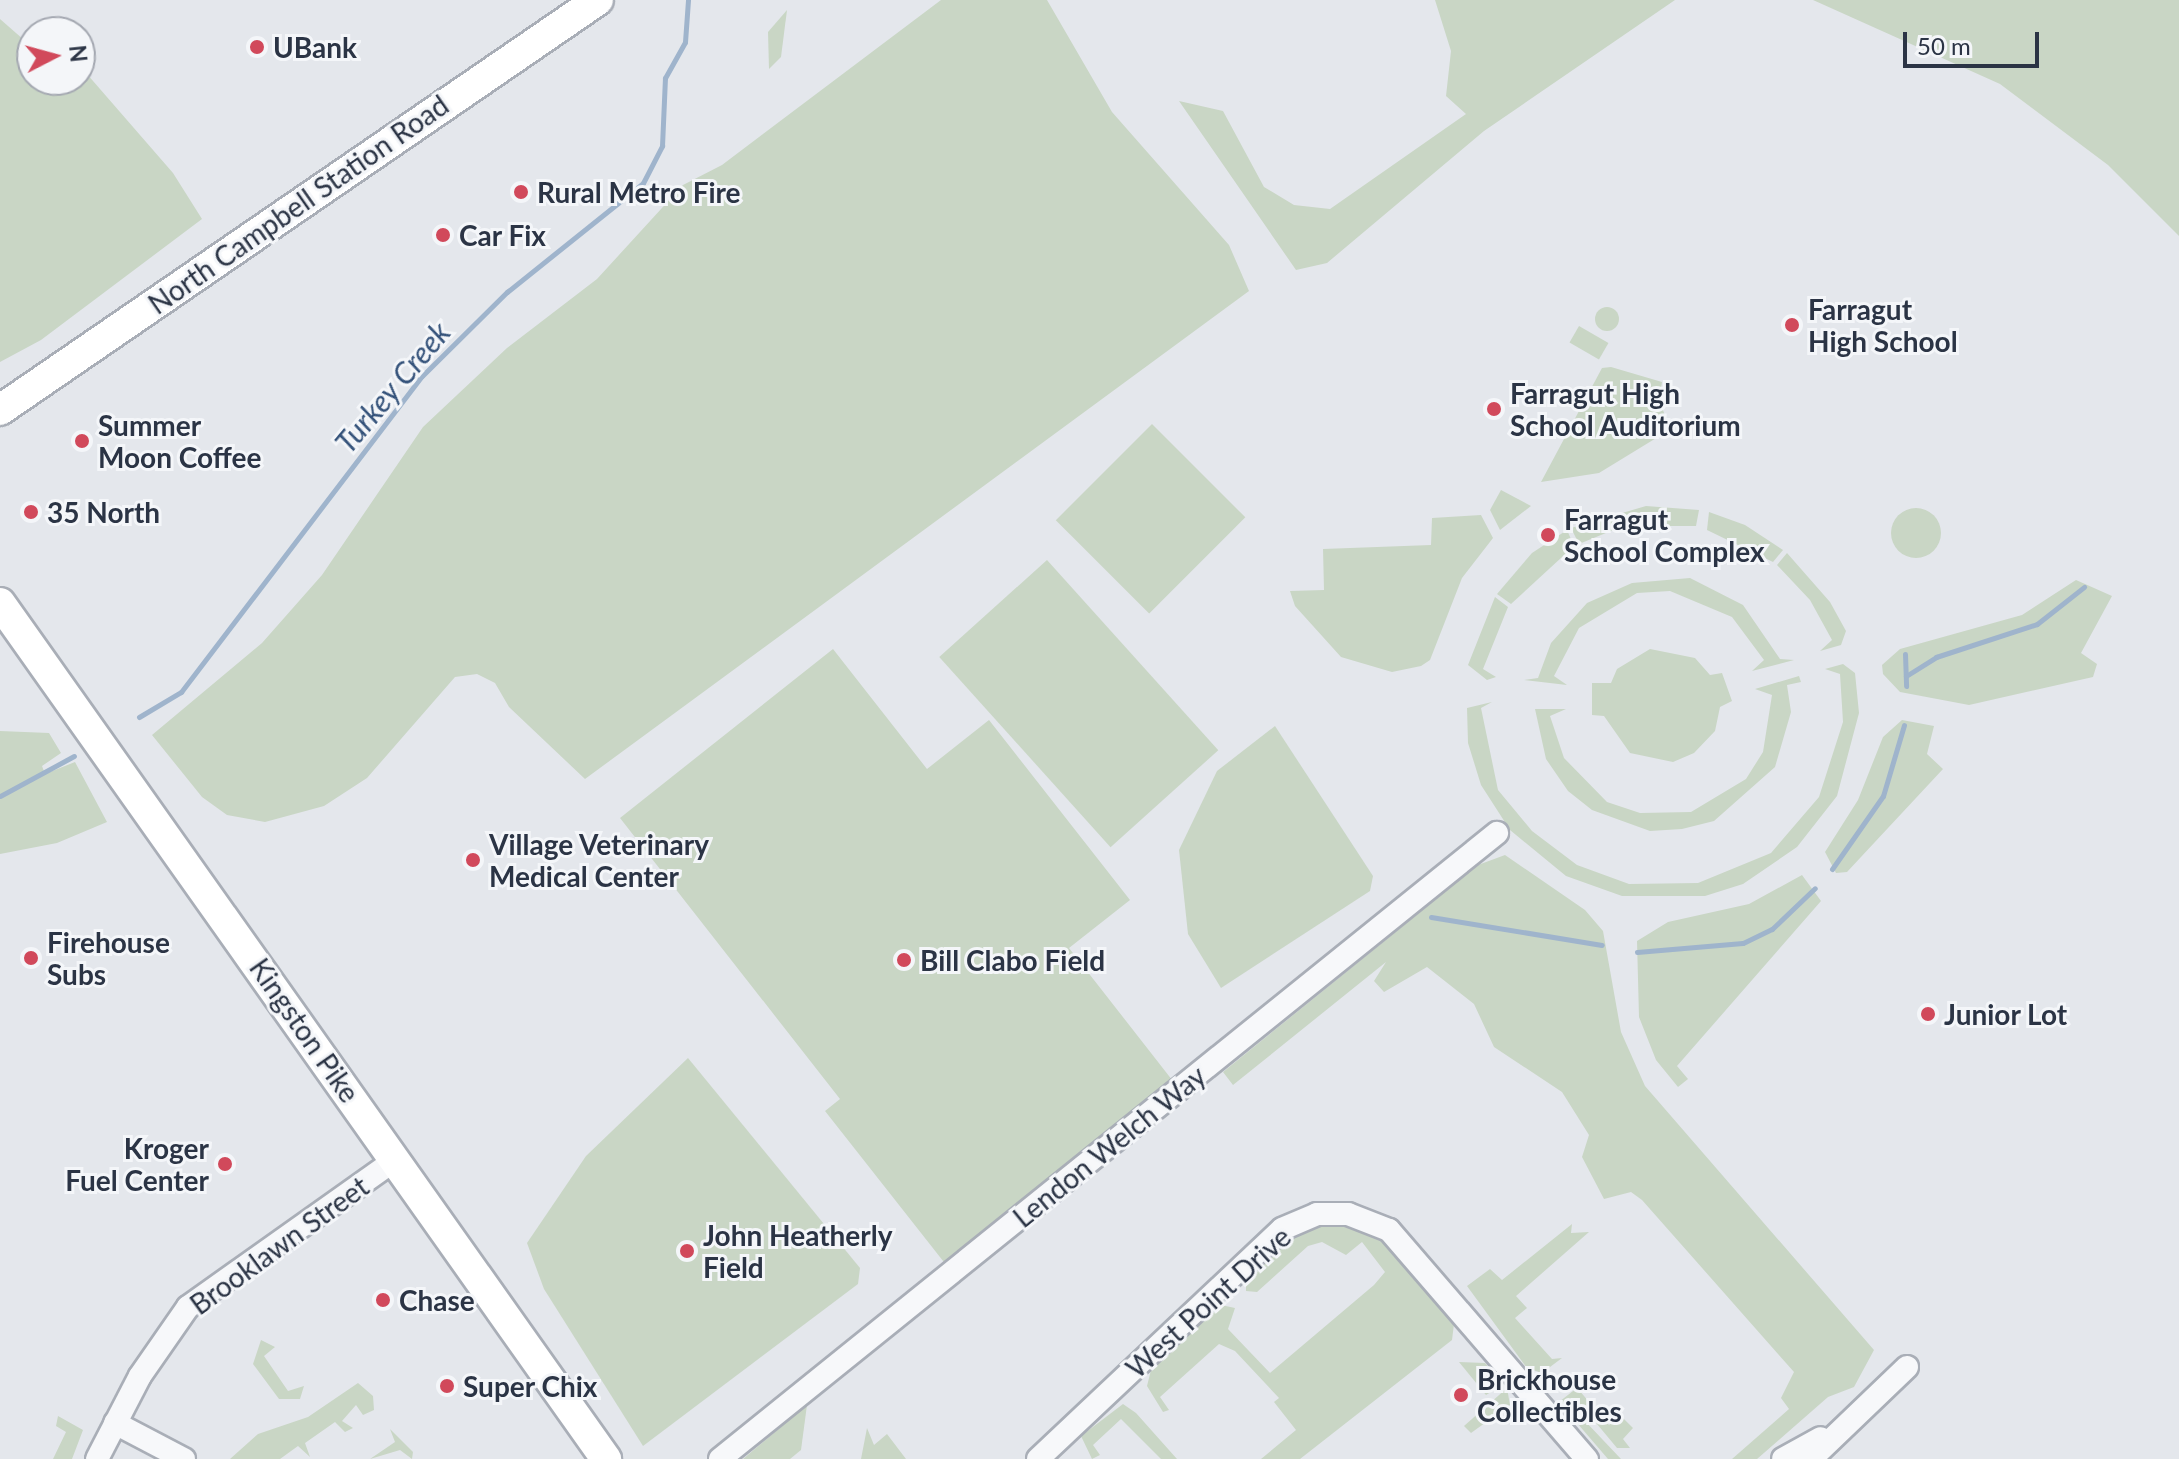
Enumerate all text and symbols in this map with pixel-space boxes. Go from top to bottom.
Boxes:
north arrow [16,16,96,96]
scale bar [1907,16,2043,66]
place label: UBank [273,30,357,64]
text: 50 m [1917,31,1971,60]
marker: UBank [248,38,266,56]
text: N [64,44,93,63]
street label: North Campbell Station Road [142,87,454,321]
place label: Rural Metro Fire [537,175,741,209]
marker: Rural Metro Fire [512,183,530,201]
place label: Car Fix [459,218,547,252]
marker: Car Fix [434,226,452,244]
place label: Farragut High School [1808,292,1958,358]
water label: Turkey Creek [327,314,457,460]
marker: Farragut High School [1783,316,1801,334]
place label: Farragut High School Auditorium [1510,376,1742,442]
marker: Farragut High School Auditorium [1485,400,1503,418]
place label: Summer Moon Coffee [98,408,261,474]
marker: Summer Moon Coffee [73,432,91,450]
place label: 35 North [47,495,160,529]
place label: Farragut School Complex [1564,502,1765,568]
marker: 35 North [22,503,40,521]
marker: Farragut School Complex [1539,526,1557,544]
place label: Village Veterinary Medical Center [489,827,710,893]
marker: Village Veterinary Medical Center [464,851,482,869]
place label: Firehouse Subs [47,925,170,991]
place label: Bill Clabo Field [920,943,1105,977]
marker: Firehouse Subs [22,949,40,967]
marker: Bill Clabo Field [895,951,913,969]
street label: Kingston Pike [243,952,367,1108]
place label: Junior Lot [1944,997,2068,1031]
marker: Junior Lot [1919,1005,1937,1023]
street label: Lendon Welch Way [1006,1058,1212,1234]
place label: Kroger Fuel Center [65,1131,209,1197]
marker: Kroger Fuel Center [216,1155,234,1173]
street label: Brooklawn Street [183,1169,375,1321]
place label: John Heatherly Field [703,1218,892,1284]
street label: West Point Drive [1119,1219,1297,1385]
marker: John Heatherly Field [678,1242,696,1260]
place label: Chase [399,1283,475,1317]
marker: Chase [374,1291,392,1309]
place label: Brickhouse Collectibles [1477,1362,1622,1428]
place label: Super Chix [463,1369,598,1403]
marker: Super Chix [438,1377,456,1395]
marker: Brickhouse Collectibles [1452,1386,1470,1404]

